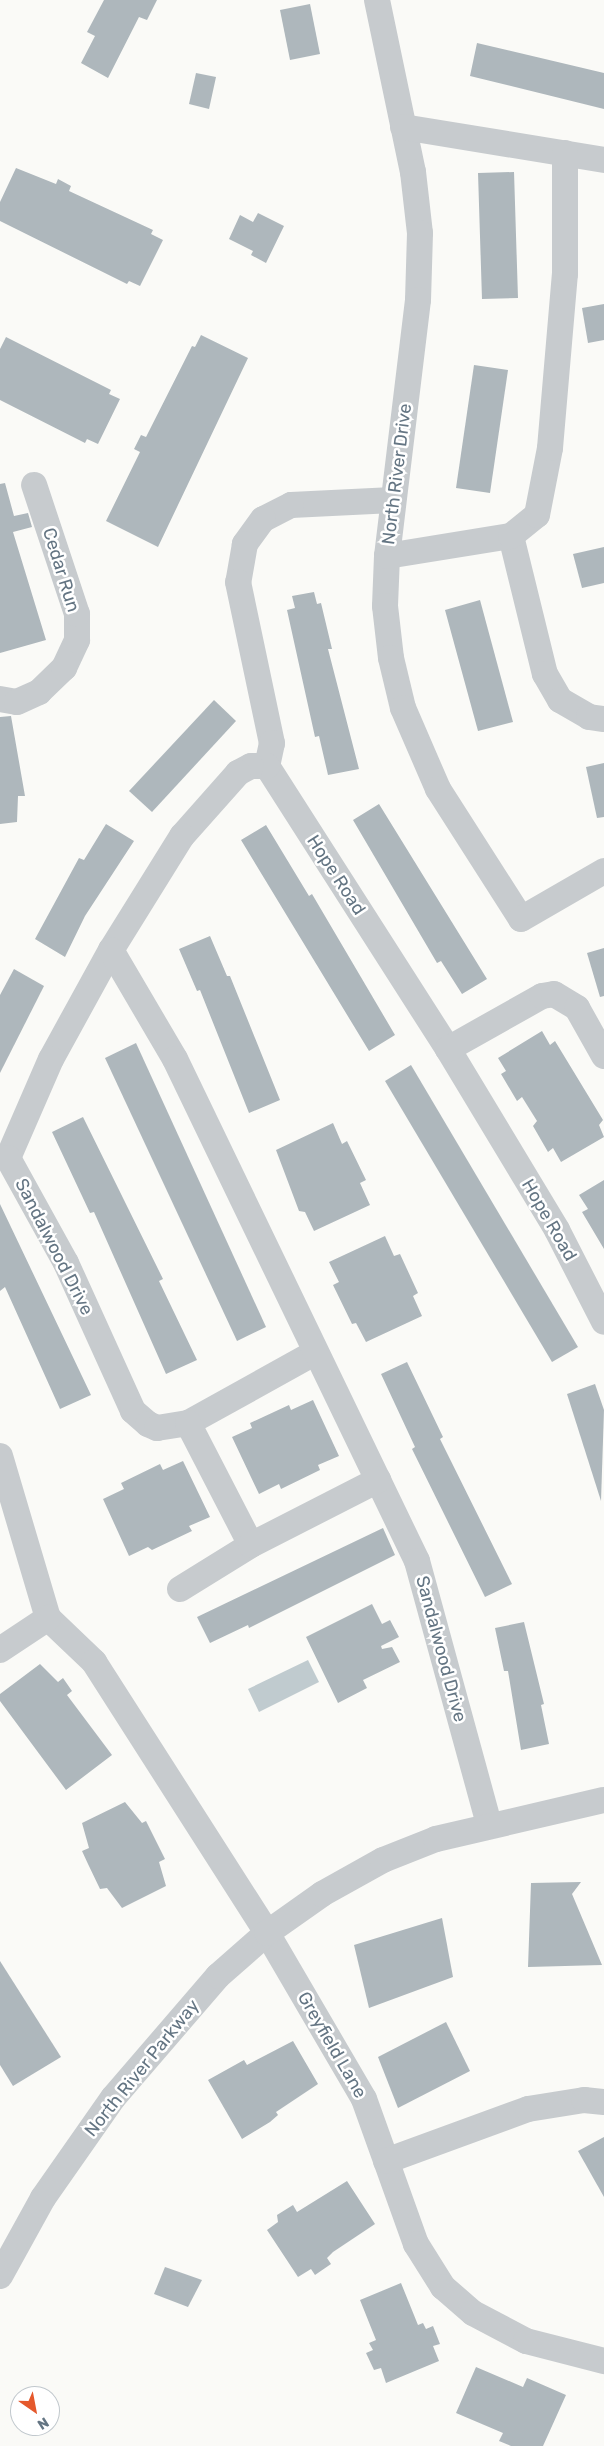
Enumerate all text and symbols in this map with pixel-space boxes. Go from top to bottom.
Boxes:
street label: North River Drive [378,402,416,546]
street label: Cedar Run [38,525,84,615]
street label: Hope Road [302,831,370,919]
street label: Sandalwood Drive [10,1175,98,1319]
street label: Hope Road [517,1175,581,1265]
street label: Sandalwood Drive [411,1574,471,1724]
street label: Greyfield Lane [293,1988,371,2102]
street label: North River Parkway [80,1995,204,2141]
north arrow [10,2386,60,2436]
text: N [34,2413,52,2433]

